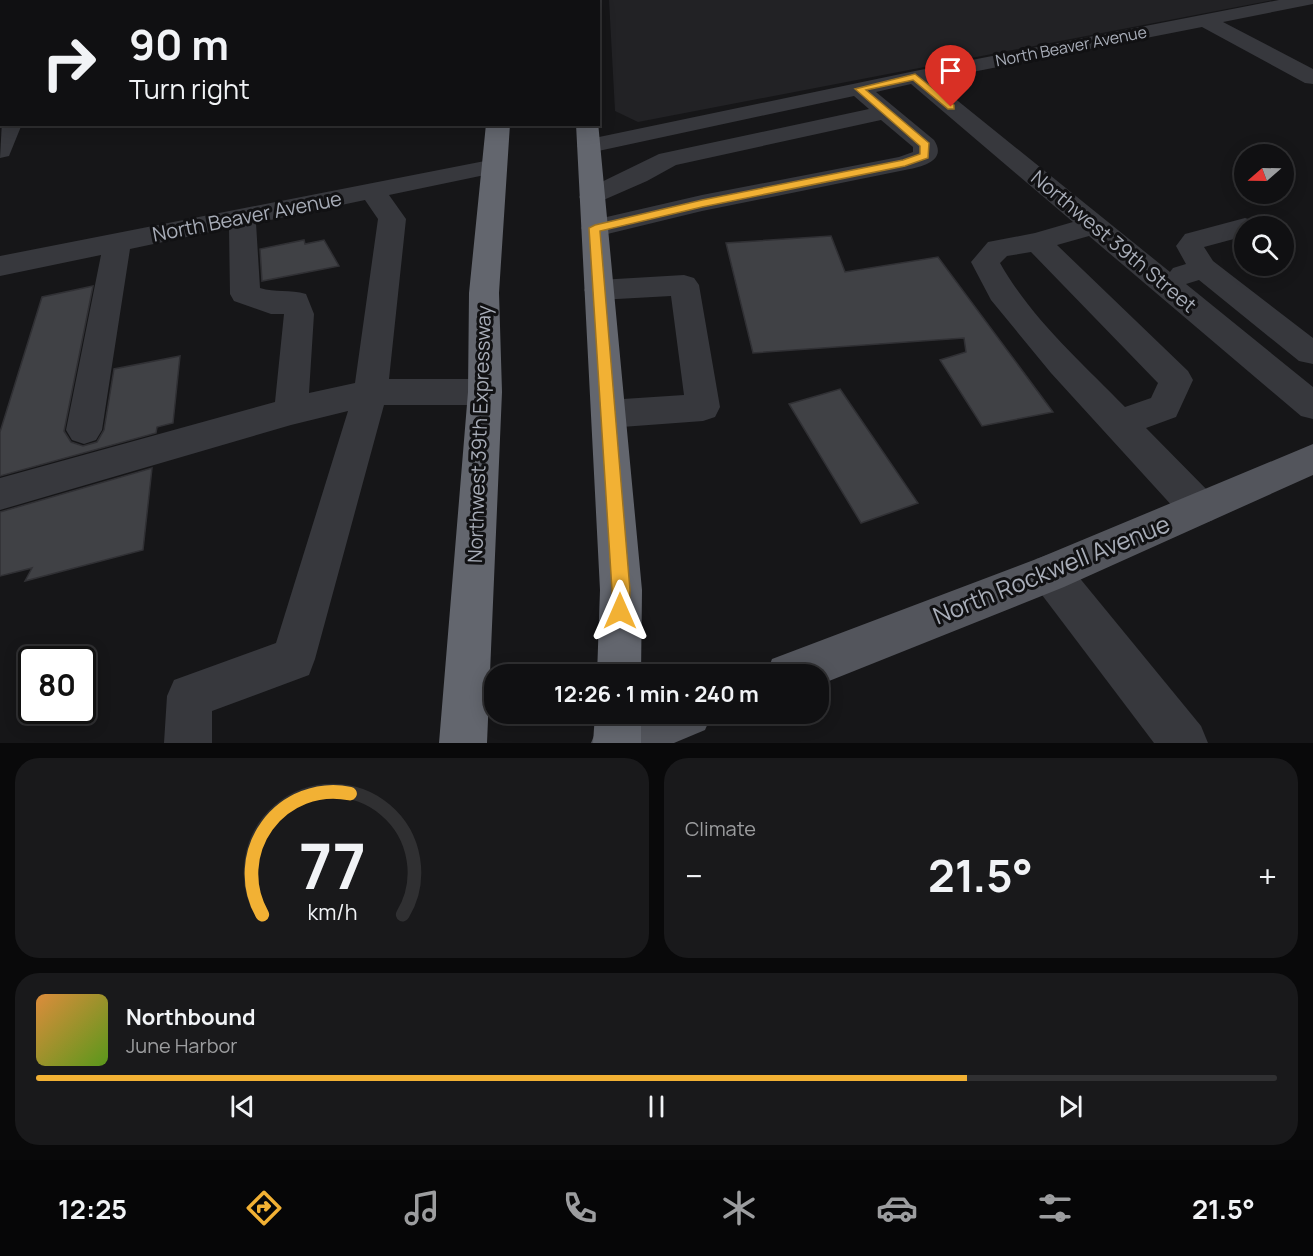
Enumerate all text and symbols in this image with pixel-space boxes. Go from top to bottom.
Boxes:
text: 90 m [129,15,229,73]
street label: North Beaver Avenue [993,21,1149,71]
icon: right [30,24,108,102]
pin [925,45,976,107]
icon: arrive [934,54,967,87]
text: Turn right [129,70,250,107]
north arrow [1234,144,1294,204]
map controls [1234,144,1294,276]
street label: Northwest 39th Street [1026,164,1202,318]
street label: North Beaver Avenue [150,184,344,248]
button: search [1234,216,1294,276]
street label: Northwest 39th Expressway [461,304,497,563]
street label: North Rockwell Avenue [928,506,1174,632]
position arrow [588,579,652,643]
speed limit sign: 80 [18,646,96,724]
text: 12:26 · 1 min · 240 m [554,679,759,709]
text: Climate [685,815,756,842]
text: 77 [298,822,365,908]
text: 21.5° [928,844,1033,906]
text: − [685,853,703,898]
text: + [1258,853,1277,898]
text: km/h [307,897,357,926]
text: Northbound [126,1002,256,1032]
text: June Harbor [126,1032,238,1059]
icon: previous [226,1090,259,1123]
icon: pause [640,1090,673,1123]
icon: next [1054,1090,1087,1123]
icon: directions [243,1187,285,1229]
icon: music [401,1187,443,1229]
icon: phone [559,1187,601,1229]
icon: climate [718,1187,760,1229]
icon: car [876,1187,918,1229]
icon: filters [1034,1187,1076,1229]
text: 12:25 [58,1190,127,1227]
text: 21.5° [1192,1190,1255,1227]

